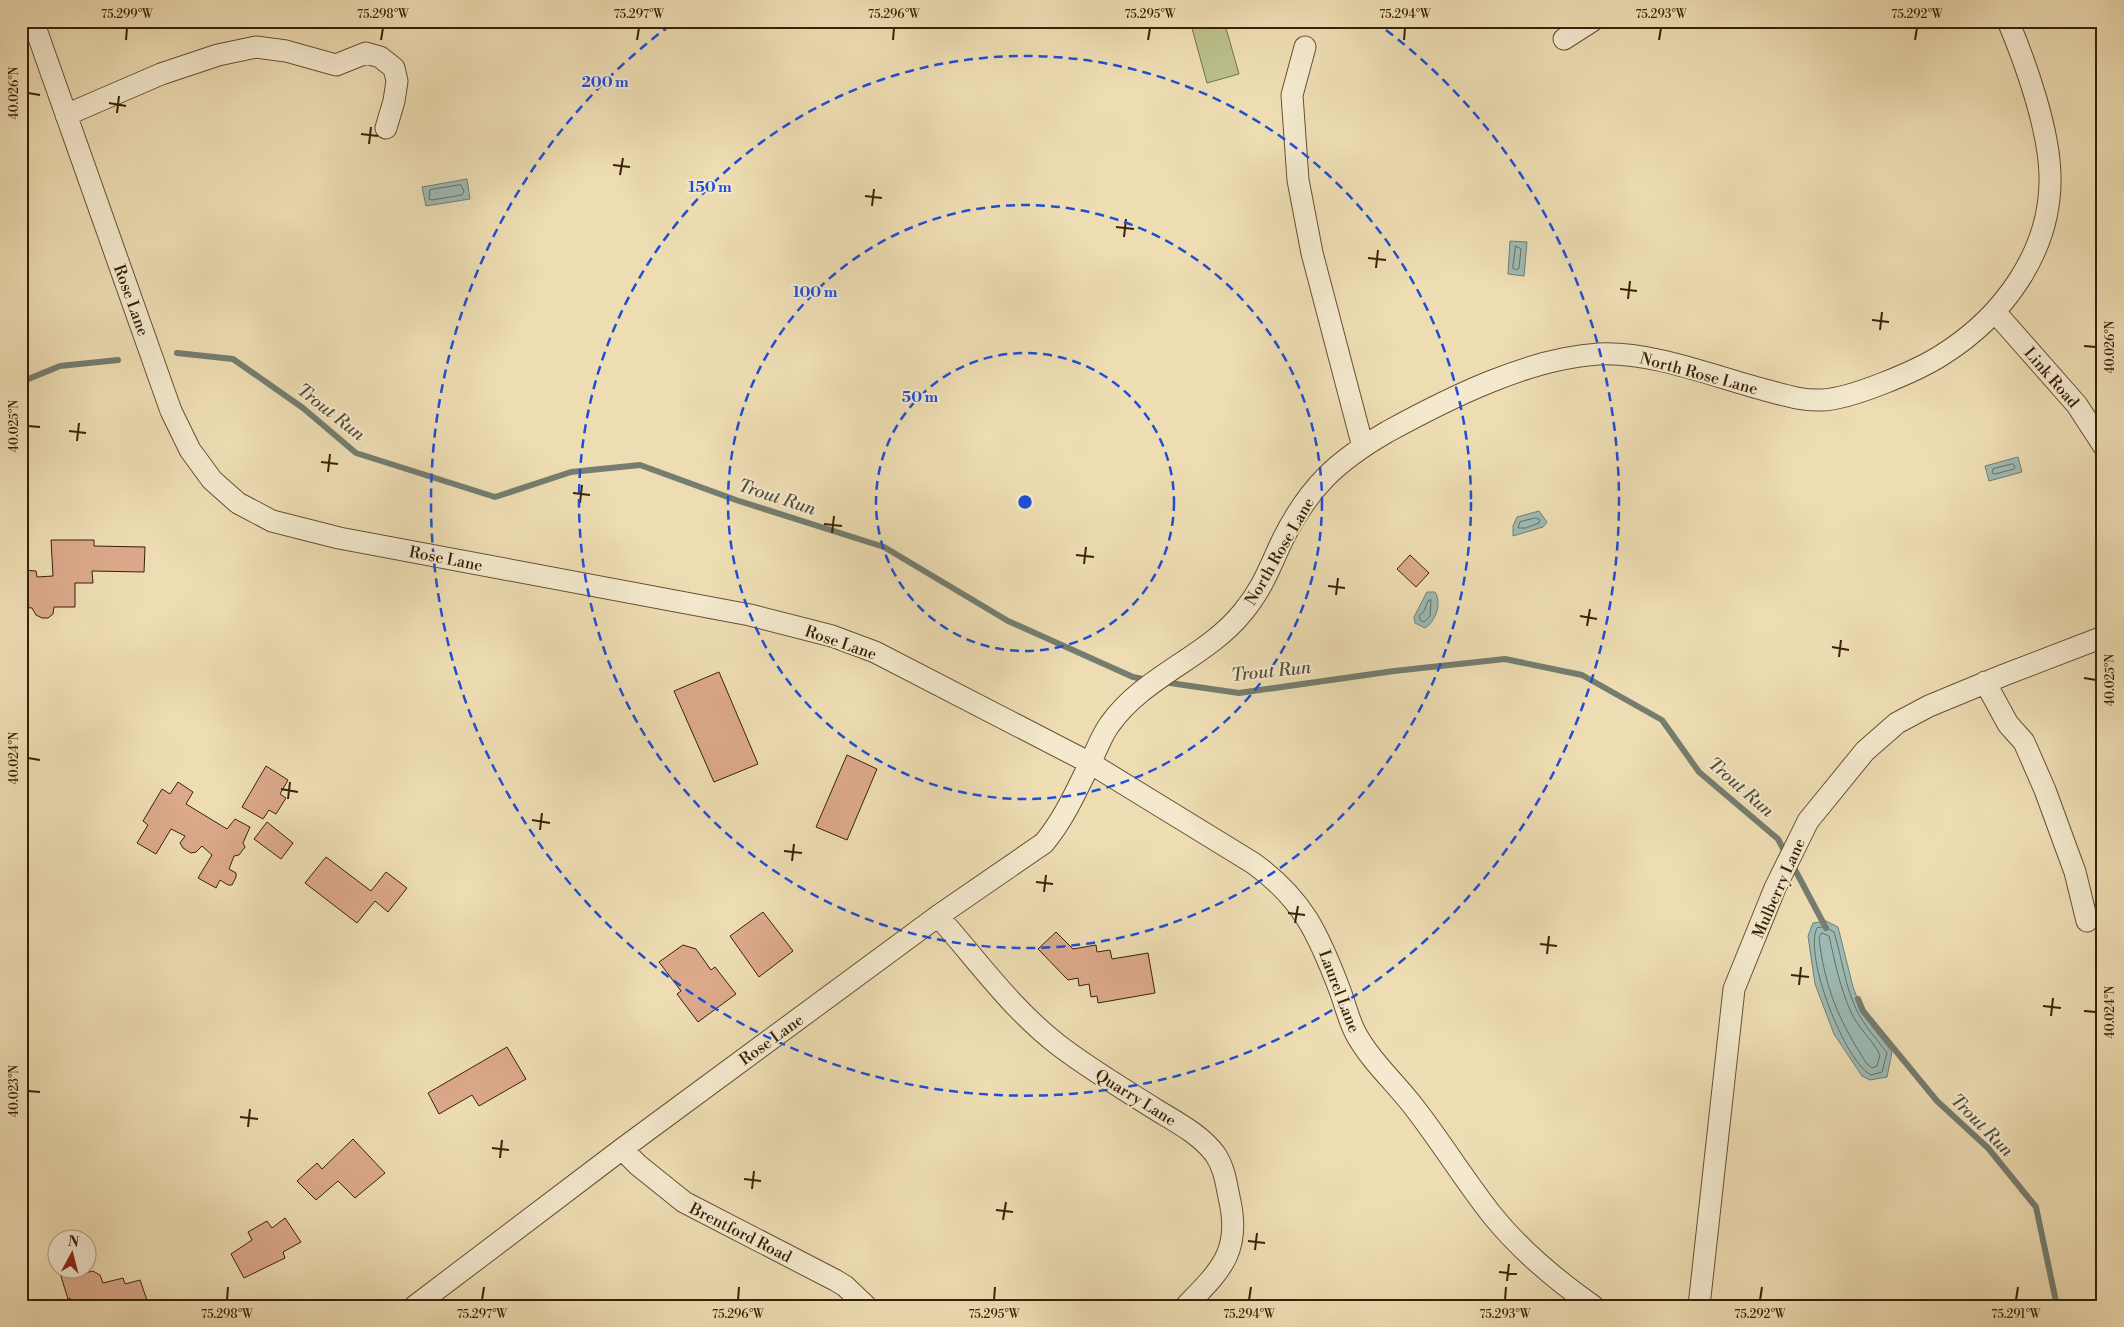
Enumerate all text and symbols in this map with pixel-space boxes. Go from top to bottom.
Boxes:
text: 75.299°W [101,7,154,22]
text: 75.298°W [357,7,410,22]
text: 75.297°W [614,7,665,22]
text: 75.296°W [868,7,921,22]
text: 75.295°W [1124,7,1177,22]
text: 75.294°W [1379,7,1432,22]
text: 75.293°W [1635,7,1688,22]
text: 75.292°W [1891,7,1944,22]
text: 40.026°N [7,66,22,119]
text: 200 m [581,73,629,92]
text: 150 m [688,178,732,197]
street label: Rose Lane [109,262,153,339]
text: 100 m [793,283,838,302]
text: 40.026°N [2103,320,2118,373]
street label: Link Road [2019,343,2083,412]
street label: North Rose Lane [1638,349,1760,399]
water label: Trout Run [292,379,370,447]
text: 50 m [902,388,938,407]
text: 40.025°N [7,400,22,452]
water label: Trout Run [735,474,819,521]
centre of rings [1016,493,1034,511]
street label: North Rose Lane [1241,494,1319,609]
street label: Rose Lane [407,542,484,576]
street label: Rose Lane [802,621,879,665]
text: 40.025°N [2103,654,2118,706]
water label: Trout Run [1230,656,1313,687]
text: 40.024°N [7,731,22,784]
water label: Trout Run [1703,752,1779,823]
street label: Mulberry Lane [1748,835,1810,941]
street label: Laurel Lane [1314,947,1364,1036]
text: 40.024°N [2103,985,2118,1038]
street label: Rose Lane [736,1010,808,1070]
text: 40.023°N [7,1065,22,1117]
street label: Quarry Lane [1091,1065,1180,1131]
water label: Trout Run [1945,1089,2019,1162]
street label: Brentford Road [685,1198,795,1267]
north arrow [48,1230,98,1280]
text: N [67,1232,80,1252]
text: 75.298°W [201,1307,254,1322]
text: 75.297°W [457,1307,508,1322]
text: 75.296°W [712,1307,765,1322]
text: 75.295°W [968,1307,1021,1322]
text: 75.294°W [1223,1307,1276,1322]
text: 75.293°W [1479,1307,1532,1322]
text: 75.292°W [1734,1307,1787,1322]
text: 75.291°W [1991,1307,2042,1322]

